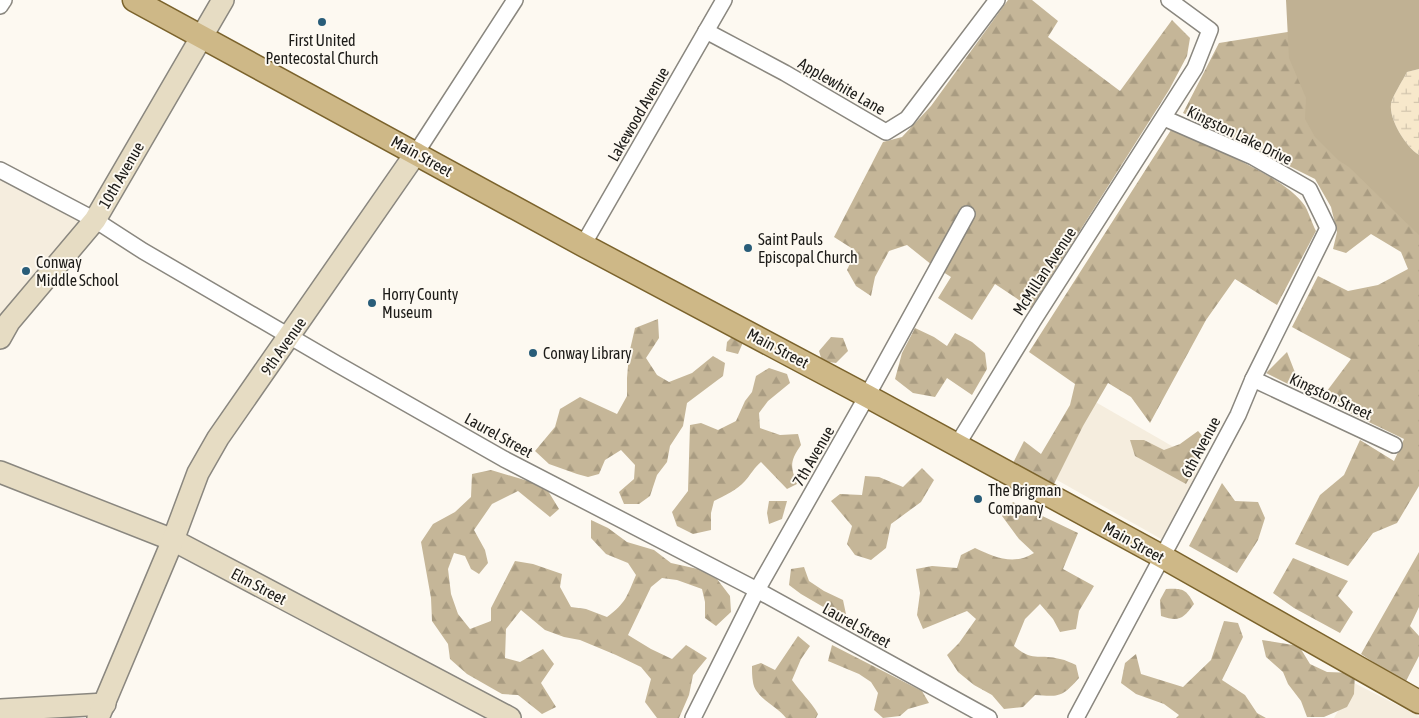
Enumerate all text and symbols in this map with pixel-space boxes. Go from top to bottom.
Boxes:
marker: First United Pentecostal Church [316,16,328,28]
place label: First United Pentecostal Church [266,31,379,67]
street label: Applewhite Lane [795,54,889,119]
street label: Lakewood Avenue [604,64,672,164]
street label: Kingston Lake Drive [1184,102,1295,169]
street label: Main Street [388,132,456,180]
street label: 10th Avenue [95,139,147,211]
street label: McMillan Avenue [1009,224,1079,318]
place label: Saint Pauls Episcopal Church [758,230,858,267]
marker: Saint Pauls Episcopal Church [742,242,754,254]
place label: Conway Middle School [36,253,120,289]
marker: Conway Middle School [20,265,32,277]
place label: Horry County Museum [382,285,459,321]
marker: Horry County Museum [366,297,378,309]
street label: 9th Avenue [257,314,309,378]
street label: Main Street [744,324,812,372]
place label: Conway Library [543,344,632,363]
marker: Conway Library [527,347,539,359]
street label: Kingston Street [1287,369,1375,424]
street label: Laurel Street [462,409,536,461]
street label: 6th Avenue [1176,413,1224,481]
street label: 7th Avenue [789,423,837,489]
place label: The Brigman Company [988,481,1062,518]
marker: The Brigman Company [972,493,984,505]
street label: Main Street [1100,518,1168,566]
street label: Elm Street [228,564,290,608]
street label: Laurel Street [820,599,894,651]

